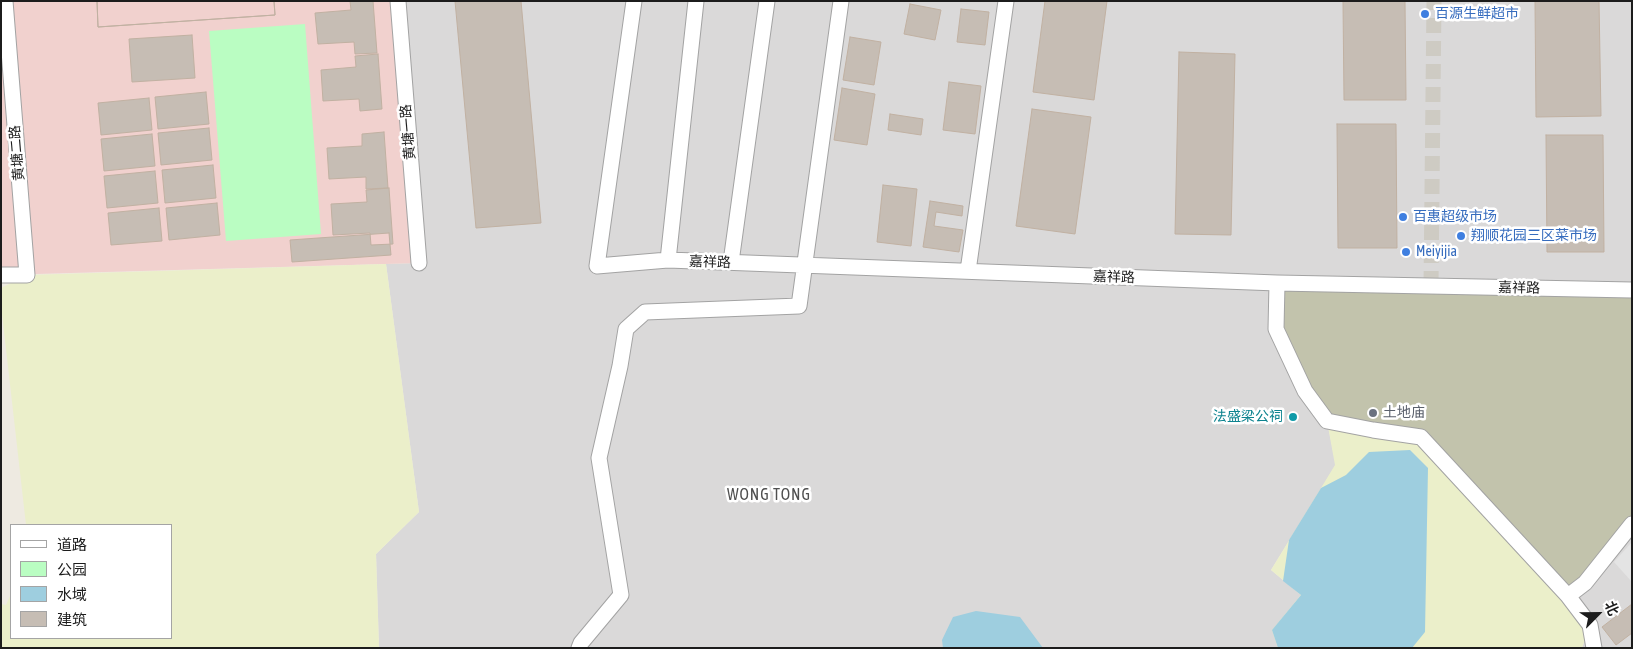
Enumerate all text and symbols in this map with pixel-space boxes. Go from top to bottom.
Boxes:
place label: 百源生鲜超市 [1435,6,1519,22]
marker: 百源生鲜超市 [1419,8,1431,20]
street label: 黄塘一路 [397,103,419,161]
street label: 黄塘二路 [6,124,28,182]
place label: 百惠超级市场 [1413,209,1497,225]
marker: 百惠超级市场 [1397,211,1409,223]
place label: 翔顺花园三区菜市场 [1471,228,1597,244]
marker: 翔顺花园三区菜市场 [1455,230,1467,242]
place label: Meiyijia [1416,244,1457,260]
marker: Meiyijia [1400,246,1412,258]
street label: 嘉祥路 [689,253,731,271]
street label: 嘉祥路 [1093,268,1135,286]
street label: 嘉祥路 [1498,279,1540,297]
place label: 土地庙 [1383,405,1425,421]
marker: 土地庙 [1367,407,1379,419]
place label: 法盛梁公祠 [1213,409,1283,425]
marker: 法盛梁公祠 [1287,411,1299,423]
district label: WONG TONG [726,485,812,505]
legend [10,524,172,639]
text: 道路 [57,536,87,553]
text: 公园 [57,561,87,578]
text: 水域 [57,586,87,603]
north arrow [1573,589,1623,639]
text: 北 [1602,599,1622,618]
text: 建筑 [57,611,87,628]

